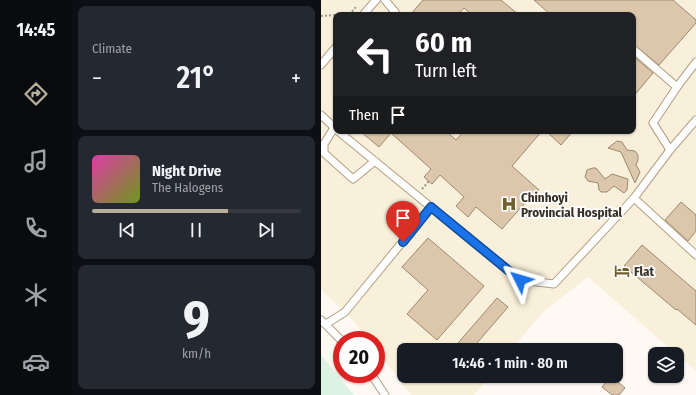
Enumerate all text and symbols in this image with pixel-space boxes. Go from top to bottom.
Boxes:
text: 14:45 [17,19,55,41]
text: 60 m [415,26,472,59]
icon: left [349,28,401,80]
text: Climate [92,41,132,56]
text: 21° [177,60,216,96]
text: Turn left [415,60,477,82]
text: − [92,65,102,92]
text: + [291,65,301,92]
icon: directions [22,80,50,108]
icon: arrive [387,104,409,126]
text: Then [349,106,379,124]
icon: music [22,147,50,175]
text: Night Drive [152,162,221,180]
text: The Halogens [152,180,223,195]
place label: Chinhoyi Provincial Hospital [521,190,623,220]
hospital icon: Chinhoyi Provincial Hospital [500,195,518,213]
pin [386,201,420,242]
icon: arrive [392,207,414,229]
icon: phone [22,214,50,242]
icon: previous [116,219,138,241]
icon: pause [185,219,207,241]
icon: next [255,219,277,241]
position arrow [499,259,541,301]
hotel icon: Flat [613,262,631,280]
place label: Flat [634,264,655,279]
icon: climate [22,281,50,309]
text: 9 [183,288,210,351]
speed limit sign: 20 [333,331,385,383]
text: km/h [182,346,211,361]
map controls [648,347,684,383]
button: layers [648,347,684,383]
icon: car [22,348,50,376]
text: 14:46 · 1 min · 80 m [452,354,568,372]

